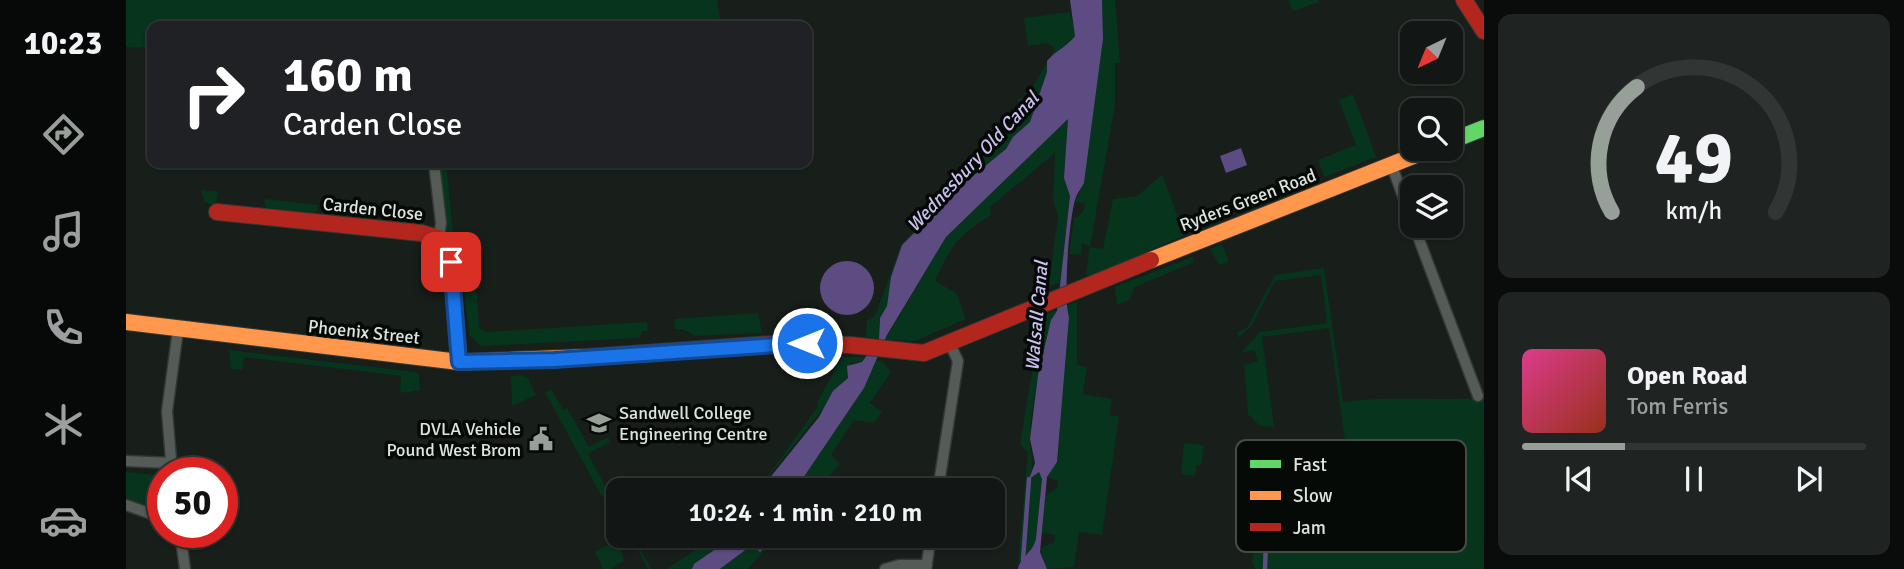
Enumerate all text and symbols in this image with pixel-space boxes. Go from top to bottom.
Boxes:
north arrow [1400,21,1463,84]
map controls [1400,21,1463,238]
text: 10:23 [24,24,102,63]
text: 160 m [283,45,413,105]
icon: right [168,49,259,140]
water label: Wednesbury Old Canal [902,86,1045,237]
button: search [1400,98,1463,161]
text: Carden Close [283,105,462,144]
icon: directions [39,110,88,159]
text: 49 [1655,114,1733,203]
street label: Ryders Green Road [1177,164,1319,236]
button: layers [1400,175,1463,238]
street label: Carden Close [322,193,424,225]
text: km/h [1666,195,1722,226]
icon: music [39,207,88,256]
pin [421,232,481,292]
icon: arrive [432,243,470,281]
water label: Walsall Canal [1020,259,1054,372]
icon: phone [39,303,88,352]
position arrow [770,306,844,380]
street label: Phoenix Street [307,315,421,349]
text: Open Road [1627,360,1748,392]
text: Tom Ferris [1627,392,1728,421]
icon: climate [39,400,88,449]
place label: Sandwell College Engineering Centre [619,402,767,445]
school or university icon: Sandwell College Engineering Centre [585,409,613,437]
place label: DVLA Vehicle Pound West Brom [386,418,521,461]
public building icon: DVLA Vehicle Pound West Brom [527,425,555,453]
legend [1236,440,1466,552]
text: Fast [1293,453,1327,477]
speed limit sign: 50 [147,457,238,548]
icon: previous [1560,460,1598,498]
icon: pause [1675,460,1713,498]
icon: next [1790,460,1828,498]
text: Slow [1293,484,1333,508]
icon: car [39,496,88,545]
text: 10:24 · 1 min · 210 m [689,497,922,529]
text: Jam [1293,516,1326,540]

